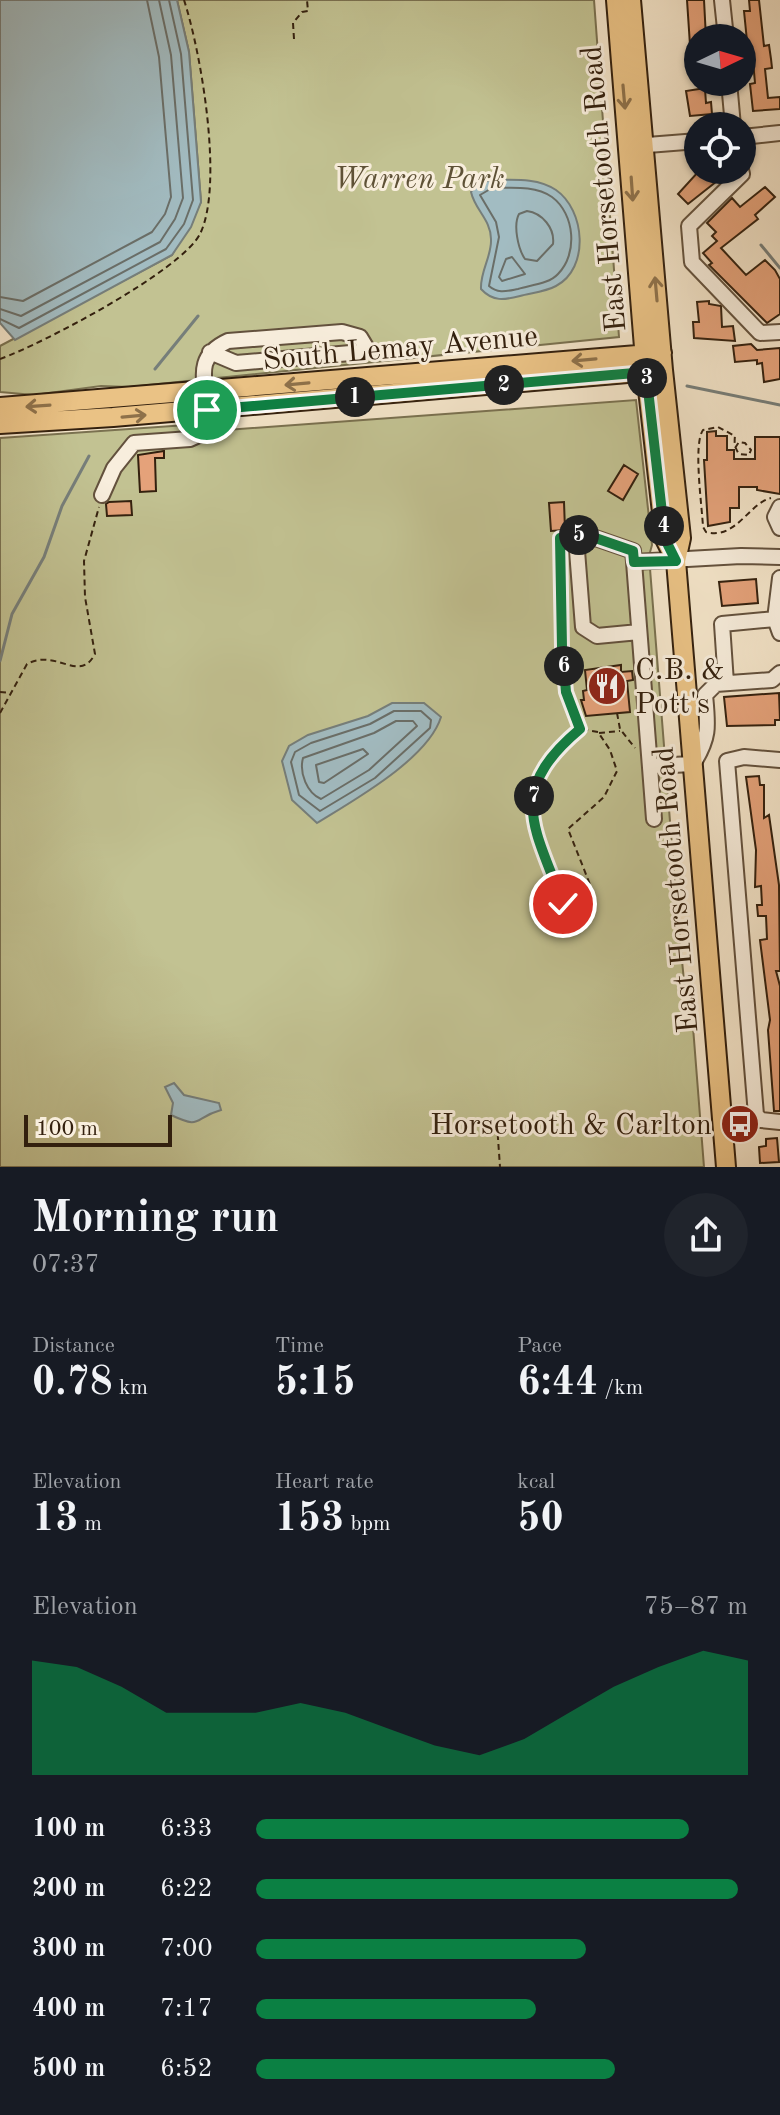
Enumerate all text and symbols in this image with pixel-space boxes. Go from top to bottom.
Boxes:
north arrow [684,24,756,96]
map controls [684,24,756,184]
street label: East Horsetooth Road [578,44,632,333]
one-way arrow [617,83,632,110]
button: locate [684,112,756,184]
park label: Warren Park [333,165,505,195]
one-way arrow [625,175,640,202]
one-way arrow [648,276,663,303]
street label: South Lemay Avenue [261,322,539,376]
one-way arrow [571,353,598,368]
pin: 3 [627,358,667,398]
pin: 2 [484,365,524,405]
text: 3 [641,367,653,389]
text: 2 [498,374,510,396]
pin [173,376,241,444]
one-way arrow [284,377,311,392]
pin: 1 [335,377,375,417]
text: 1 [349,386,361,408]
icon: arrive [185,388,229,432]
one-way arrow [25,399,52,414]
one-way arrow [120,408,147,423]
pin: 4 [644,506,684,546]
pin: 5 [559,515,599,555]
text: 4 [658,515,670,537]
text: 5 [573,524,585,546]
pin: 6 [544,646,584,686]
text: 6 [558,655,570,677]
place label: C.B. & Pott's [635,656,725,720]
restaurant icon: C.B. & Pott's [586,665,628,707]
street label: East Horsetooth Road [650,745,704,1034]
pin: 7 [514,776,554,816]
text: 7 [528,785,540,807]
pin [529,870,597,938]
icon: check [541,882,585,926]
bus stop icon: Horsetooth & Carlton [719,1103,761,1145]
scale bar [24,1111,172,1147]
place label: Horsetooth & Carlton [430,1111,712,1141]
text: 100 m [36,1118,98,1140]
button: share [664,1193,748,1277]
text: Morning run [32,1197,279,1241]
text: 07:37 [32,1252,100,1278]
text: Distance [32,1335,115,1357]
text: Time [275,1335,324,1357]
text: Pace [517,1335,562,1357]
text: 0.78 [32,1364,113,1404]
text: 5:15 [275,1364,355,1404]
text: 6:44 [517,1364,598,1404]
text: km [113,1377,148,1399]
text: /km [598,1377,643,1399]
text: Elevation [32,1471,122,1493]
text: Heart rate [275,1471,374,1493]
text: kcal [517,1471,555,1493]
text: 13 [32,1500,78,1540]
text: 153 [275,1500,344,1540]
text: 50 [517,1500,564,1540]
text: m [78,1513,102,1535]
text: bpm [344,1513,391,1535]
text: Elevation [32,1594,138,1620]
text: 75–87 m [644,1594,748,1620]
text: 100 m [32,1816,105,1842]
text: 6:33 [160,1816,213,1842]
text: 200 m [32,1876,105,1902]
text: 6:22 [160,1876,213,1902]
text: 300 m [32,1936,105,1962]
text: 7:00 [160,1936,213,1962]
text: 400 m [32,1996,105,2022]
text: 7:17 [160,1996,213,2022]
text: 500 m [32,2056,105,2082]
text: 6:52 [160,2056,213,2082]

